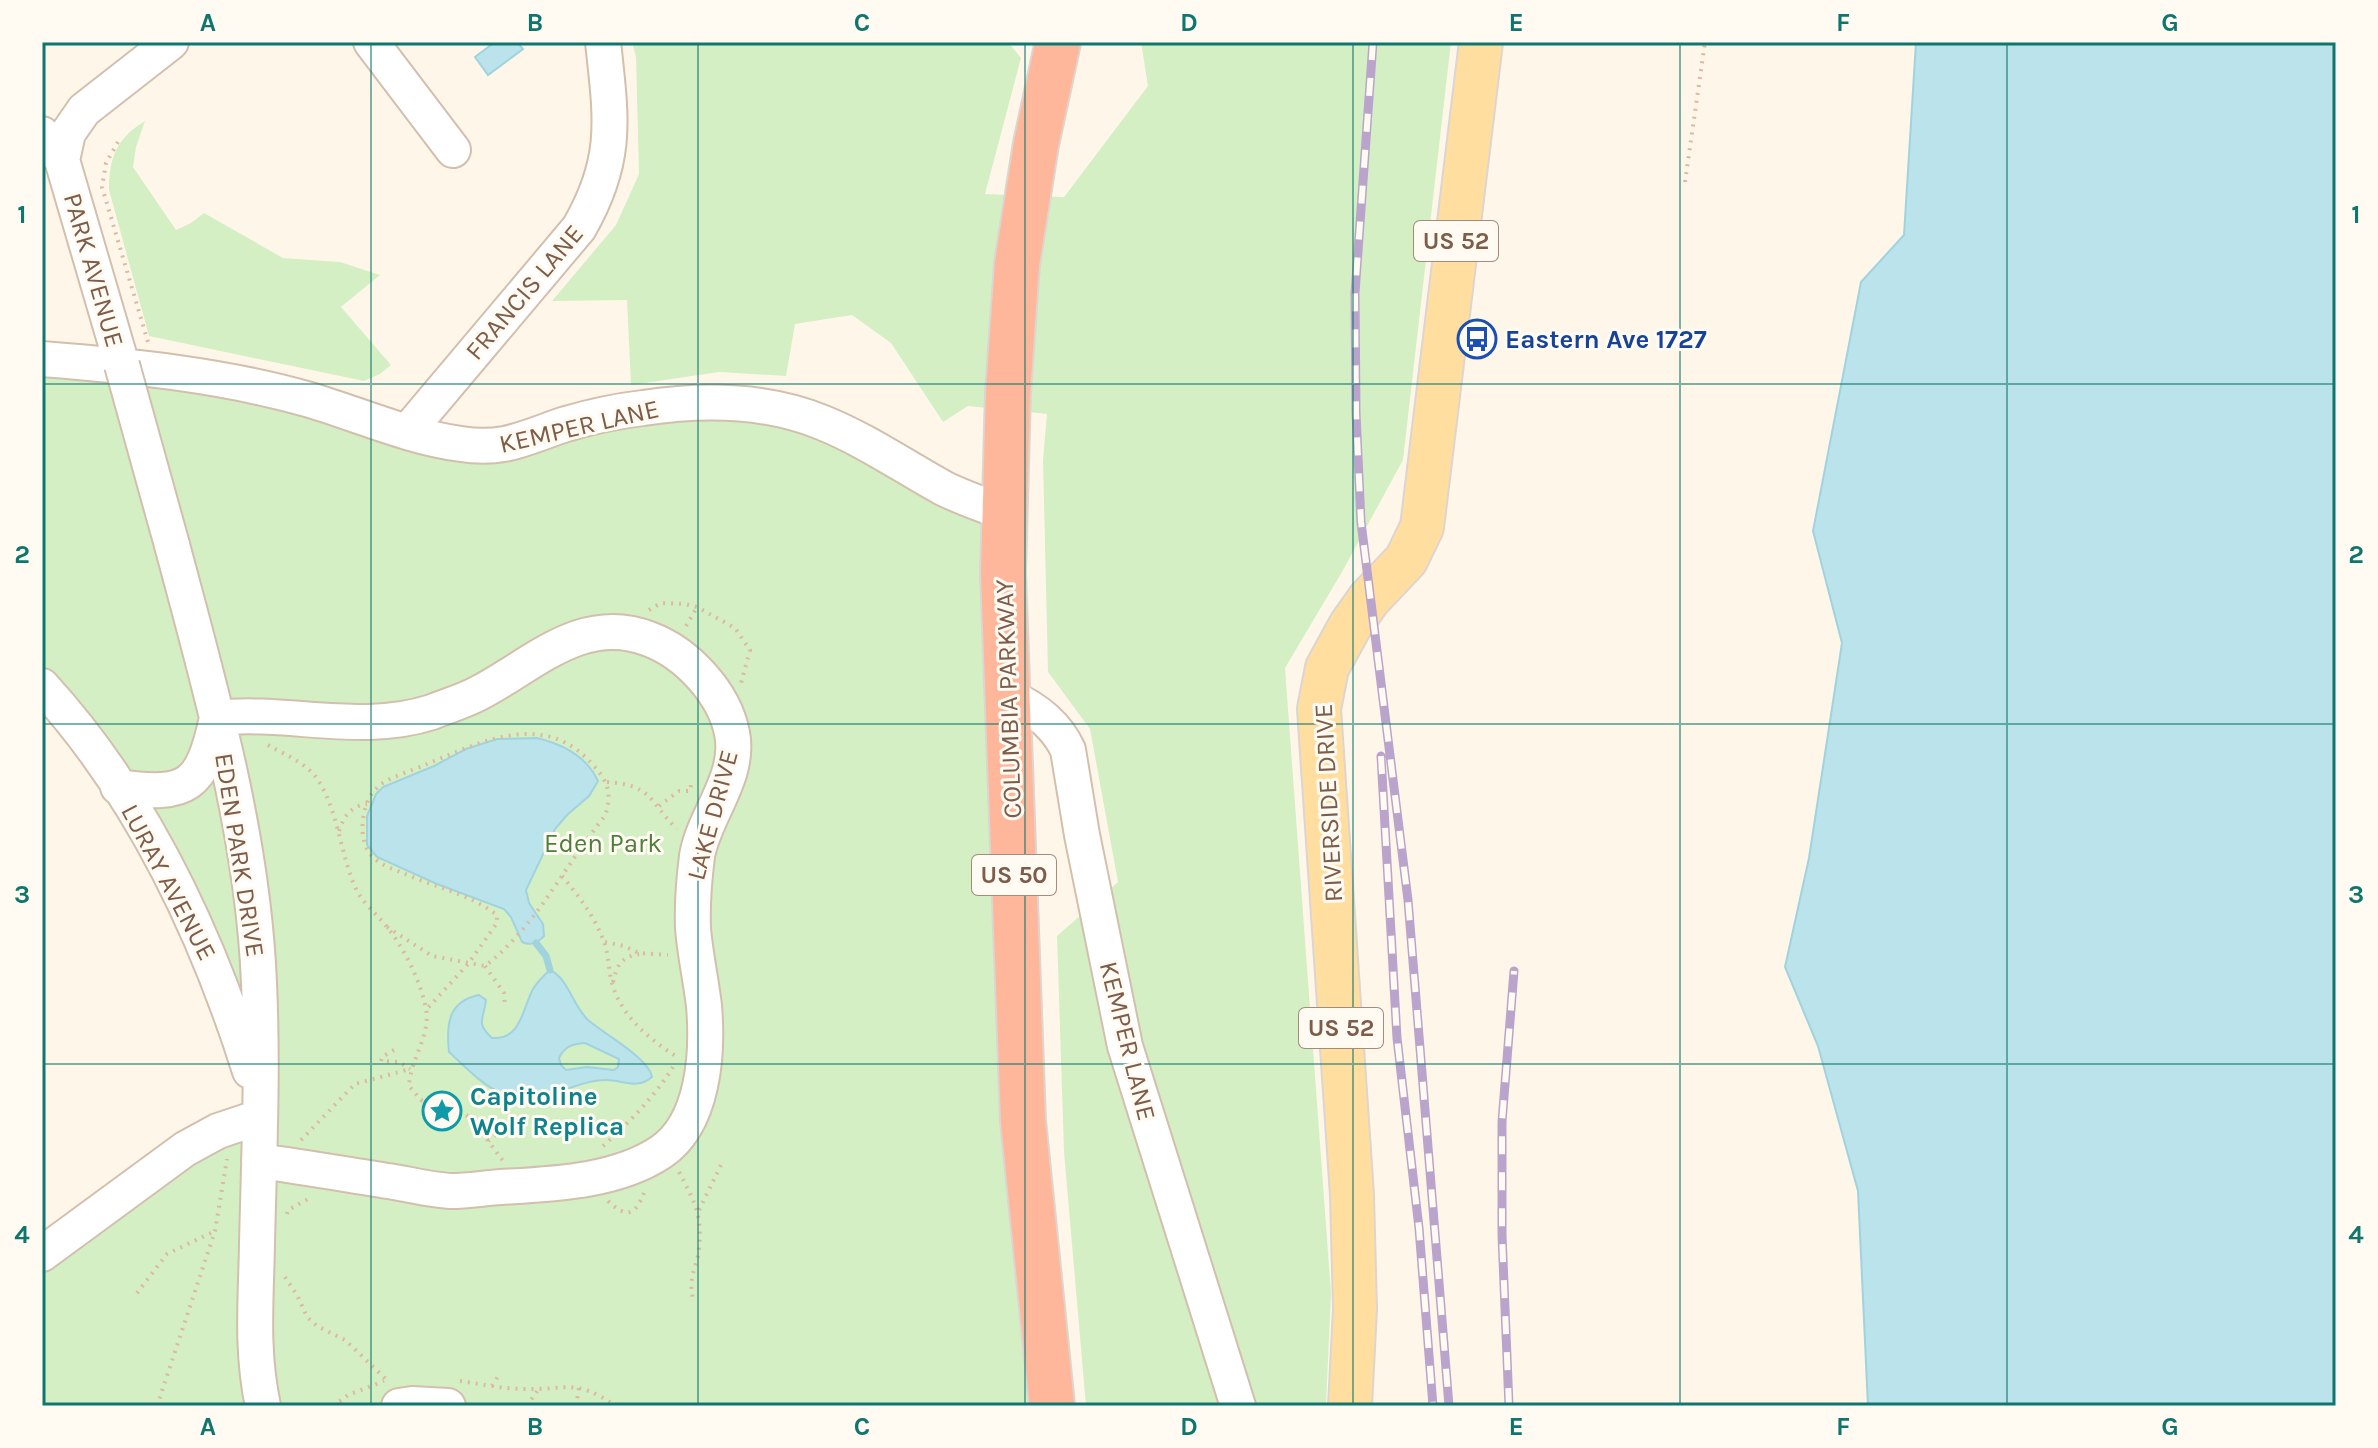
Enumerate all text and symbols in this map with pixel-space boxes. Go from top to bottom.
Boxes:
text: A [200,7,216,38]
text: B [527,7,543,38]
text: C [854,7,870,38]
text: D [1180,7,1198,38]
text: E [1508,7,1524,38]
text: F [1836,7,1850,38]
text: G [2161,7,2179,38]
street label: PARK AVENUE [57,189,130,351]
text: 1 [17,199,27,230]
text: 1 [2351,199,2361,230]
street label: FRANCIS LANE [459,218,590,366]
road number: US 52 [1414,221,1498,261]
bus stop icon: Eastern Ave 1727 [1456,318,1498,360]
place label: Eastern Ave 1727 [1505,324,1707,355]
street label: KEMPER LANE [496,393,662,460]
text: 2 [14,539,30,570]
text: 2 [2348,539,2364,570]
street label: COLUMBIA PARKWAY [989,578,1028,819]
street label: RIVERSIDE DRIVE [1308,703,1349,903]
street label: LAKE DRIVE [680,747,745,884]
street label: EDEN PARK DRIVE [208,751,271,959]
street label: LURAY AVENUE [114,799,223,966]
park label: Eden Park [544,828,662,859]
road number: US 50 [972,855,1056,895]
text: 3 [14,879,30,910]
text: 3 [2348,879,2364,910]
street label: KEMPER LANE [1093,958,1162,1124]
road number: US 52 [1299,1008,1383,1048]
place label: Capitoline Wolf Replica [470,1081,624,1142]
place icon: Capitoline Wolf Replica [421,1090,463,1132]
text: 4 [14,1219,30,1250]
text: 4 [2348,1219,2364,1250]
text: A [200,1411,216,1442]
text: B [527,1411,543,1442]
text: C [854,1411,870,1442]
text: D [1180,1411,1198,1442]
text: E [1508,1411,1524,1442]
text: F [1836,1411,1850,1442]
text: G [2161,1411,2179,1442]

